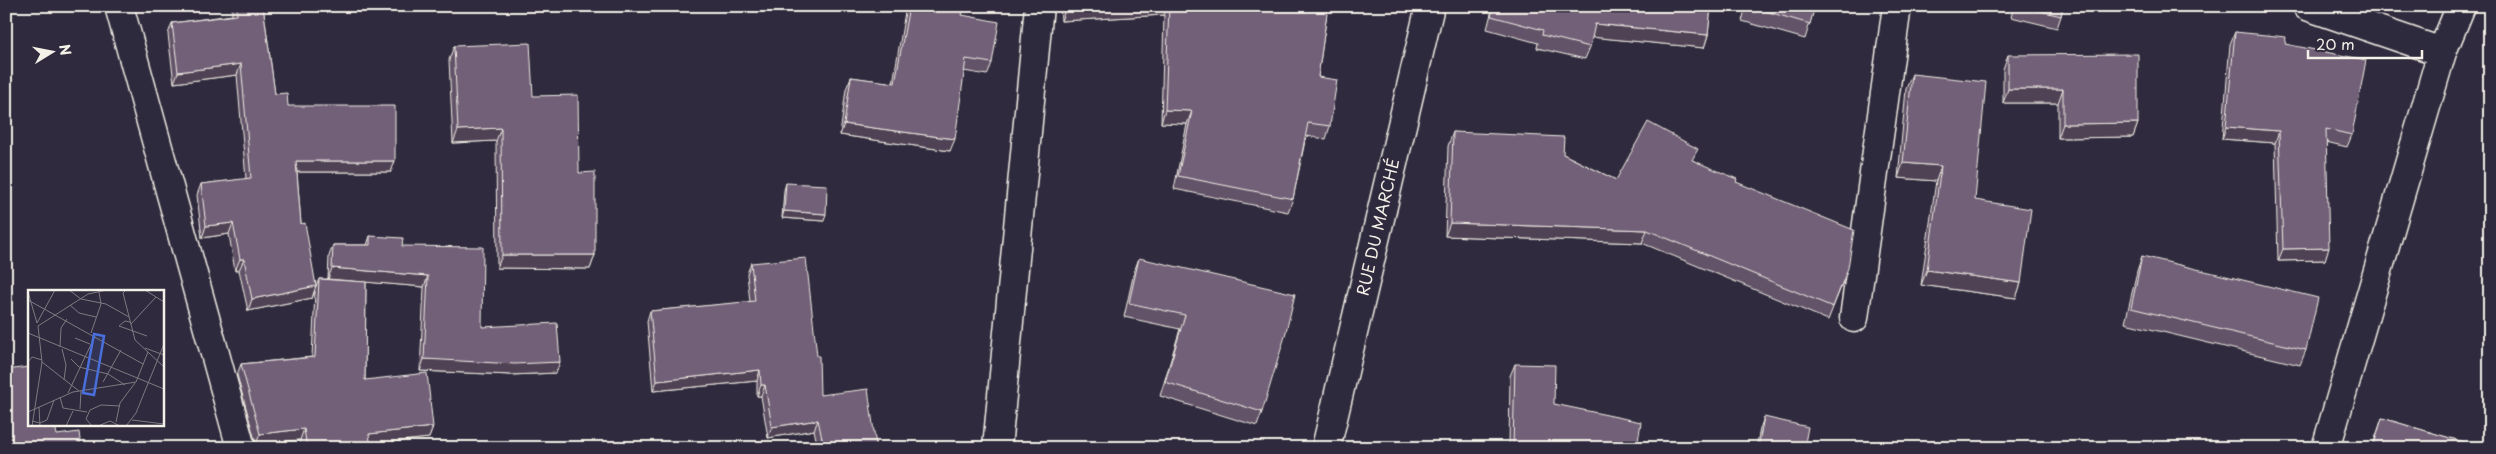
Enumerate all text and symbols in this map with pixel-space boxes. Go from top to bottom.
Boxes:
north arrow [28,28,78,78]
scale bar [2308,28,2422,60]
text: 20 m [2316,32,2355,55]
text: N [54,42,77,57]
street label: RUE DU MARCHÉ [1350,156,1404,298]
inset map [28,290,164,426]

